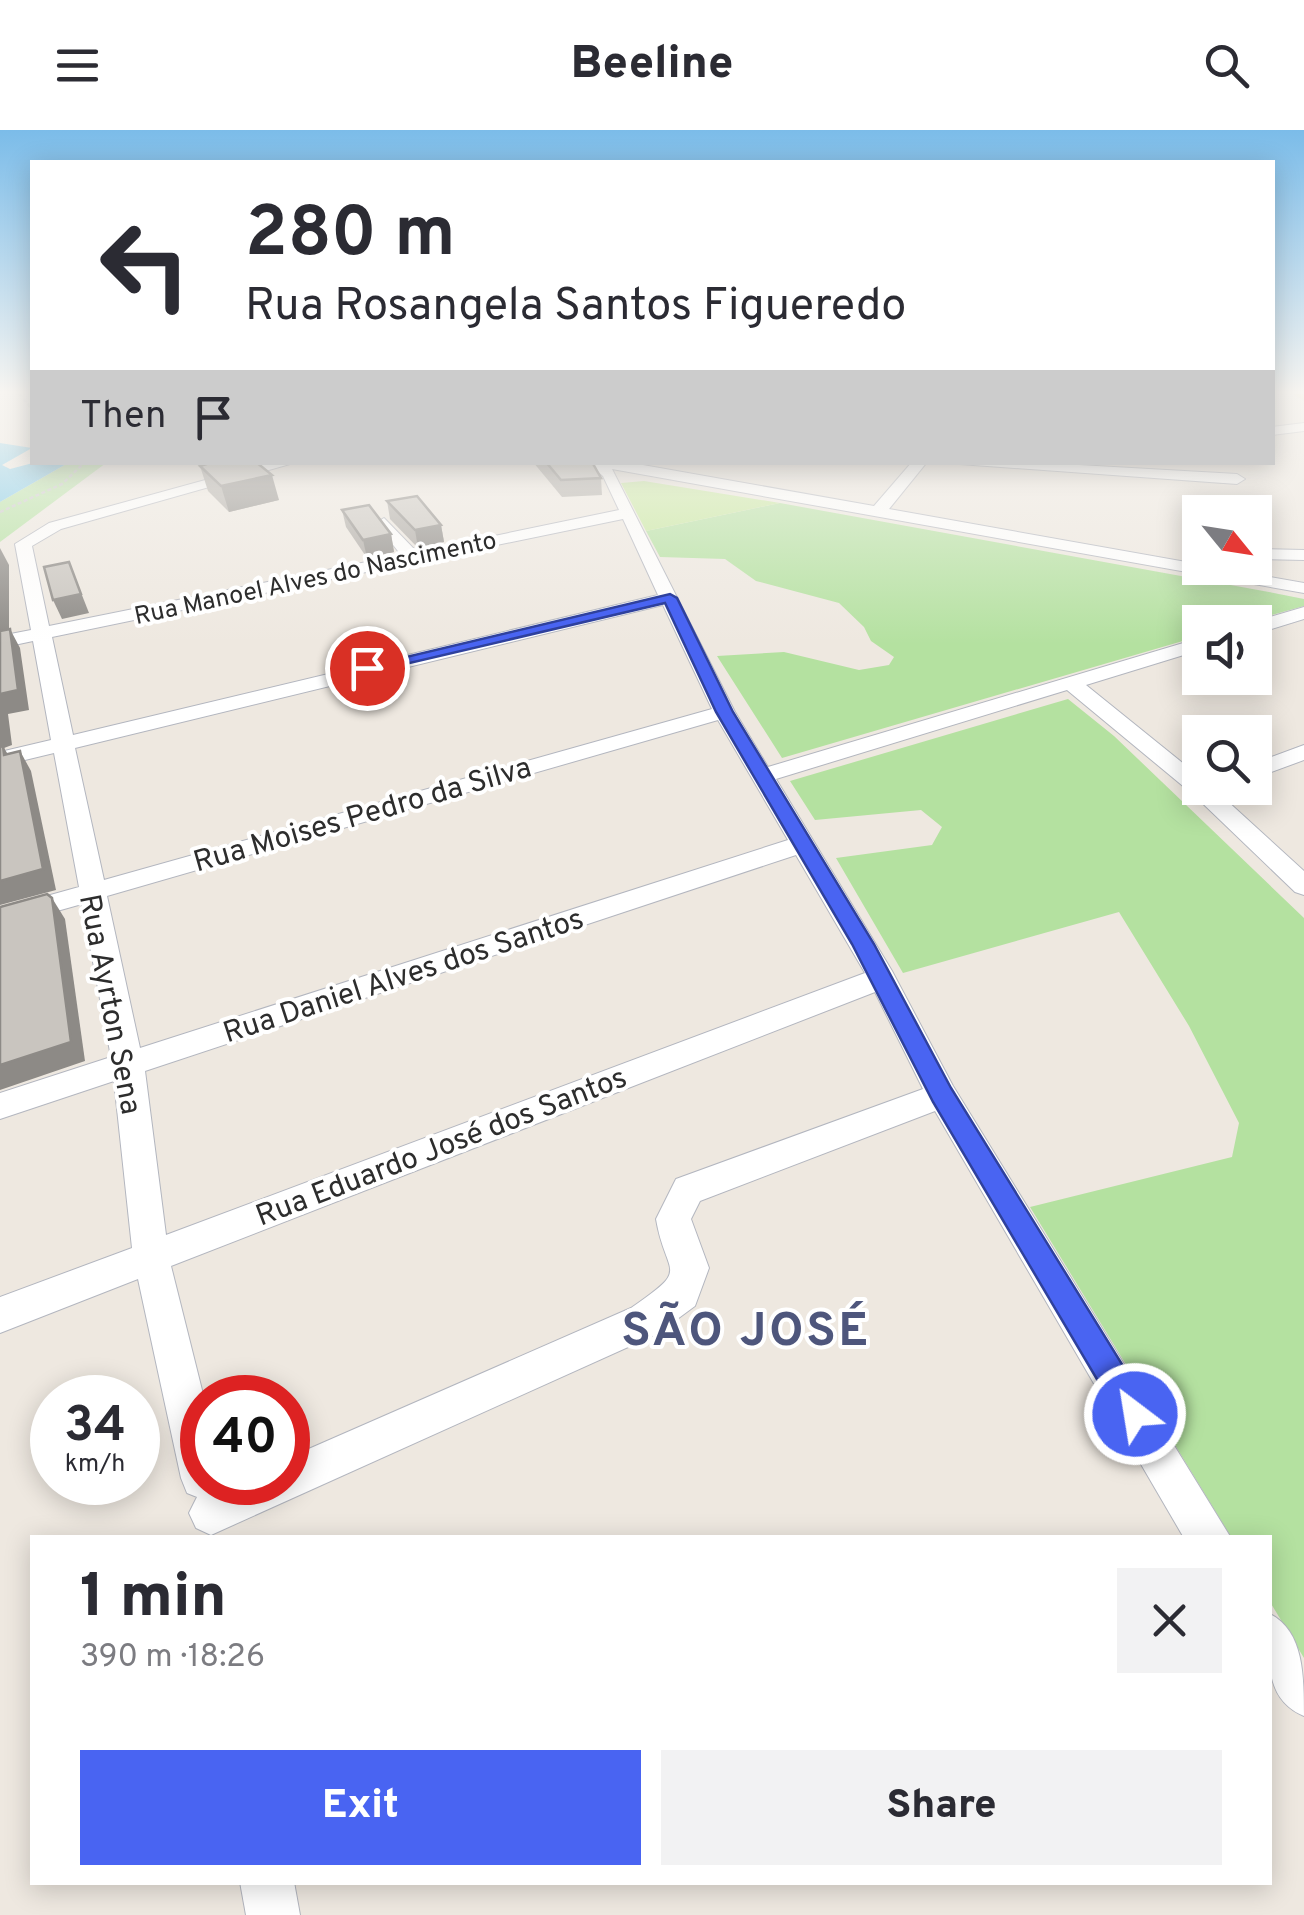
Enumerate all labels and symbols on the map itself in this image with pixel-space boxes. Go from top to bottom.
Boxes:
north arrow [1182,495,1272,585]
street label: Rua Manoel Alves do Nascimento [132,526,500,634]
pin [325,626,410,711]
street label: Rua Moises Pedro da Silva [190,750,536,882]
street label: Rua Ayrton Sena [69,891,148,1118]
street label: Rua Daniel Alves dos Santos [219,902,589,1053]
street label: Rua Eduardo José dos Santos [251,1060,633,1236]
district label: SÃO JOSÉ [621,1301,871,1363]
position arrow [1083,1362,1187,1466]
speed limit sign: 40 [180,1375,310,1505]

